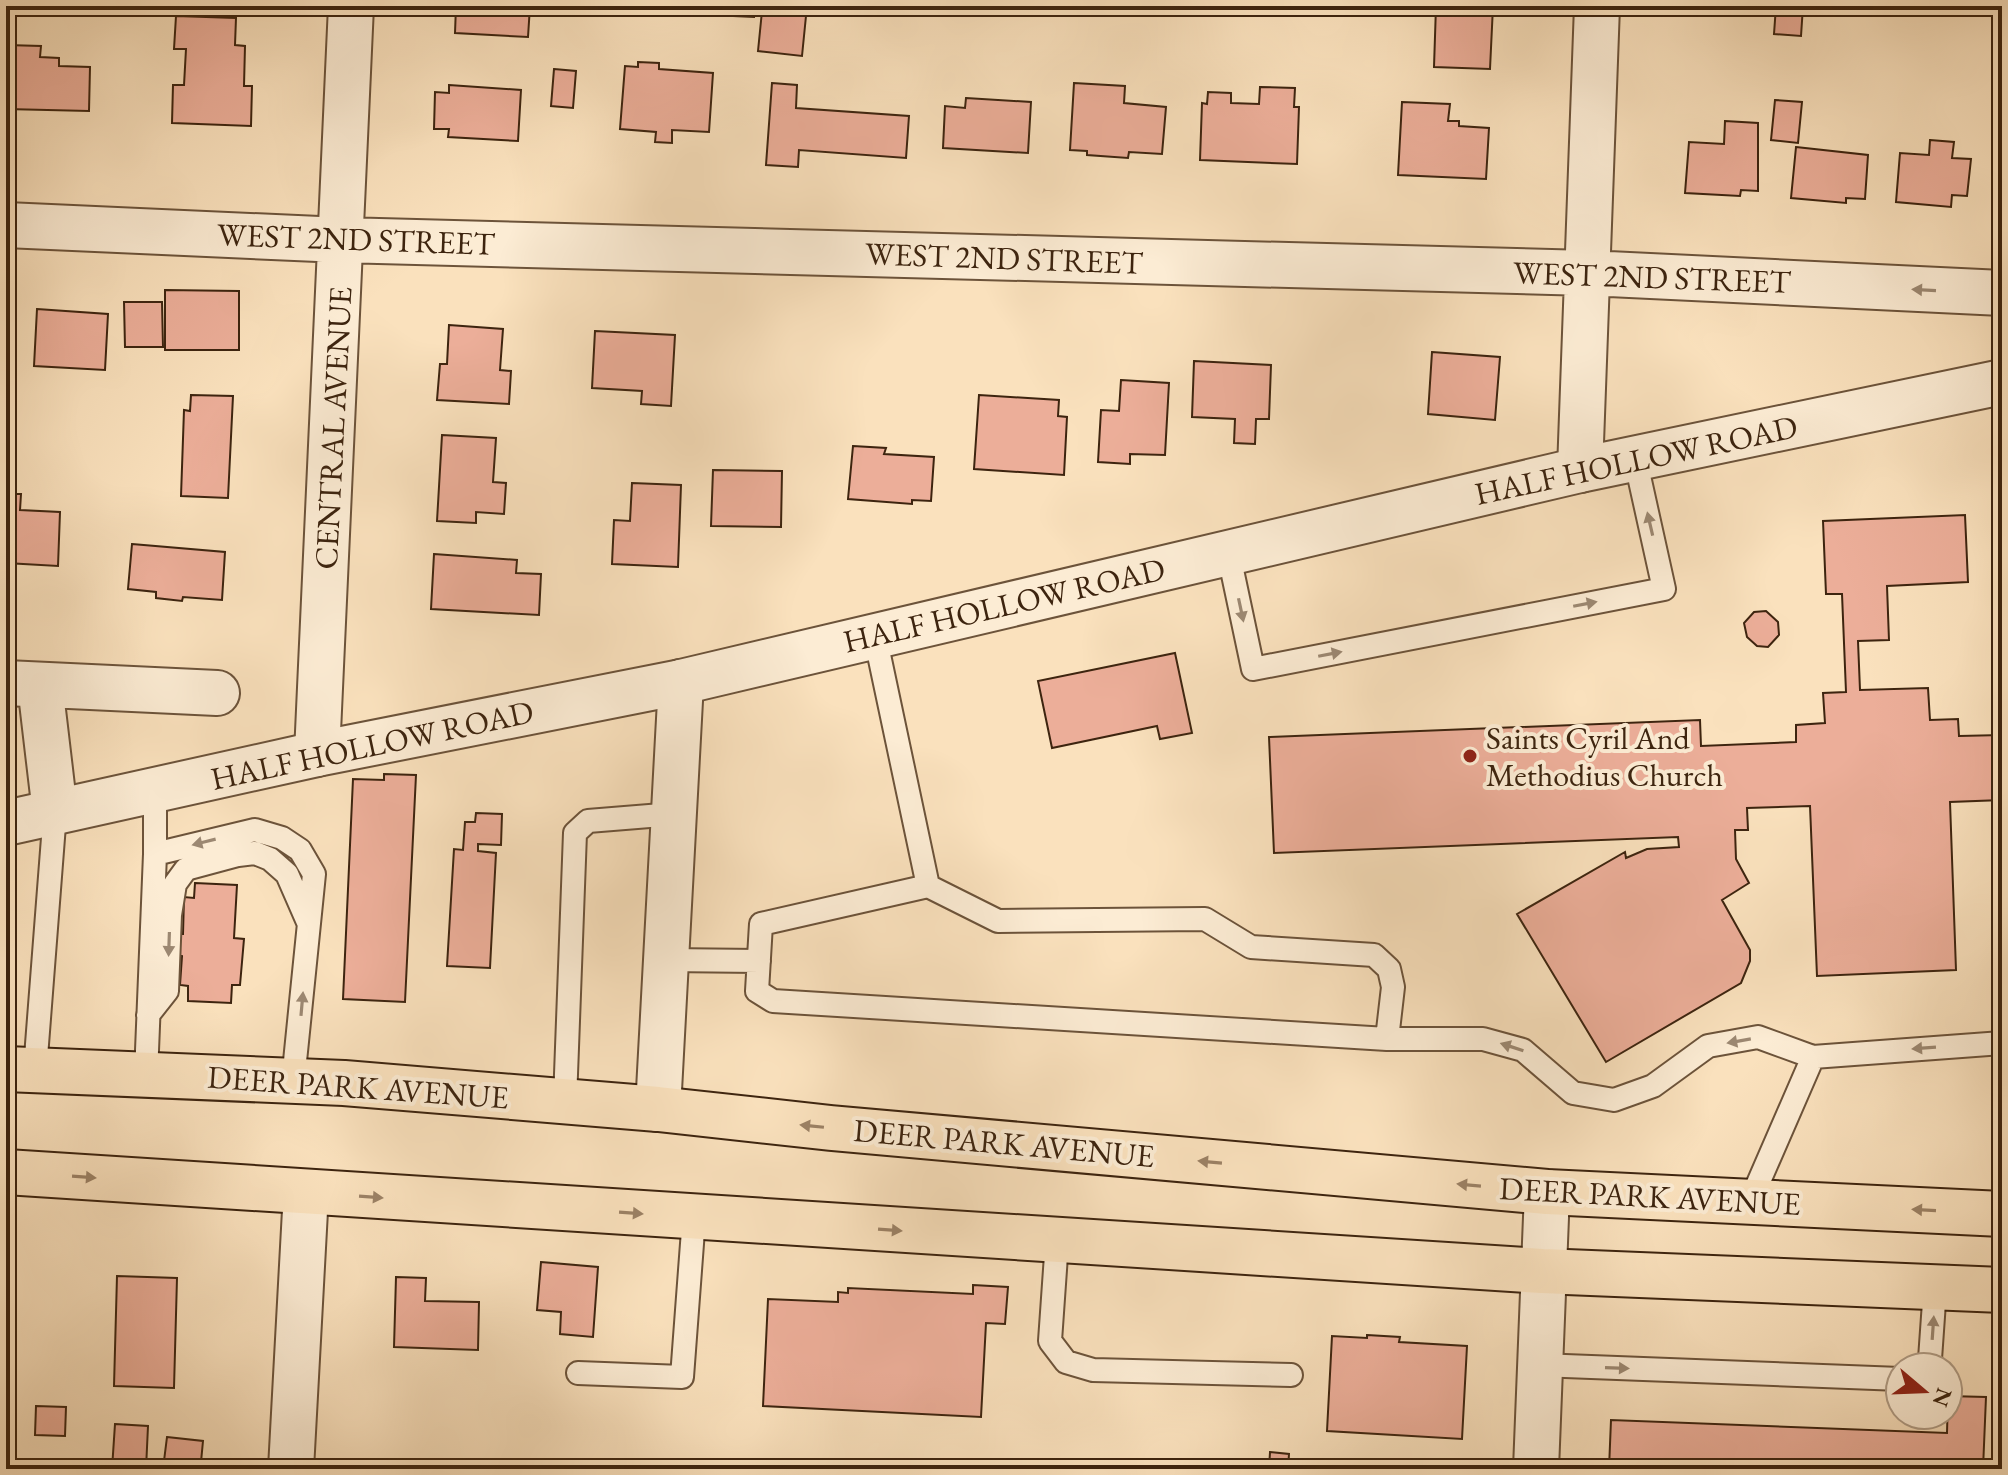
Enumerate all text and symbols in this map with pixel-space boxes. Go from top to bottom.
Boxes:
street label: WEST 2ND STREET [216,213,496,265]
street label: WEST 2ND STREET [864,232,1144,284]
street label: WEST 2ND STREET [1512,251,1792,303]
one-way arrow [1911,283,1936,296]
street label: CENTRAL AVENUE [305,286,361,570]
street label: HALF HOLLOW ROAD [1471,405,1801,515]
one-way arrow [1643,511,1656,536]
street label: HALF HOLLOW ROAD [839,548,1169,662]
one-way arrow [1235,598,1248,623]
one-way arrow [1573,598,1598,610]
one-way arrow [1318,647,1343,660]
street label: HALF HOLLOW ROAD [207,690,537,800]
place label: Saints Cyril And Methodius Church [1486,717,1723,796]
marker: Saints Cyril And Methodius Church [1461,747,1479,765]
one-way arrow [192,837,217,849]
one-way arrow [162,932,175,957]
one-way arrow [296,991,309,1016]
one-way arrow [1726,1035,1751,1047]
one-way arrow [1499,1041,1523,1053]
one-way arrow [1911,1042,1936,1055]
street label: DEER PARK AVENUE [206,1056,510,1118]
street label: DEER PARK AVENUE [852,1109,1156,1177]
one-way arrow [799,1119,824,1132]
one-way arrow [1197,1155,1222,1168]
street label: DEER PARK AVENUE [1498,1167,1802,1225]
one-way arrow [72,1171,97,1184]
one-way arrow [1456,1179,1481,1192]
one-way arrow [359,1190,384,1203]
one-way arrow [1911,1204,1936,1217]
one-way arrow [619,1207,644,1220]
one-way arrow [878,1224,903,1237]
one-way arrow [1927,1315,1940,1340]
north arrow [1884,1351,1964,1431]
one-way arrow [1605,1362,1630,1375]
text: N [1926,1384,1959,1411]

